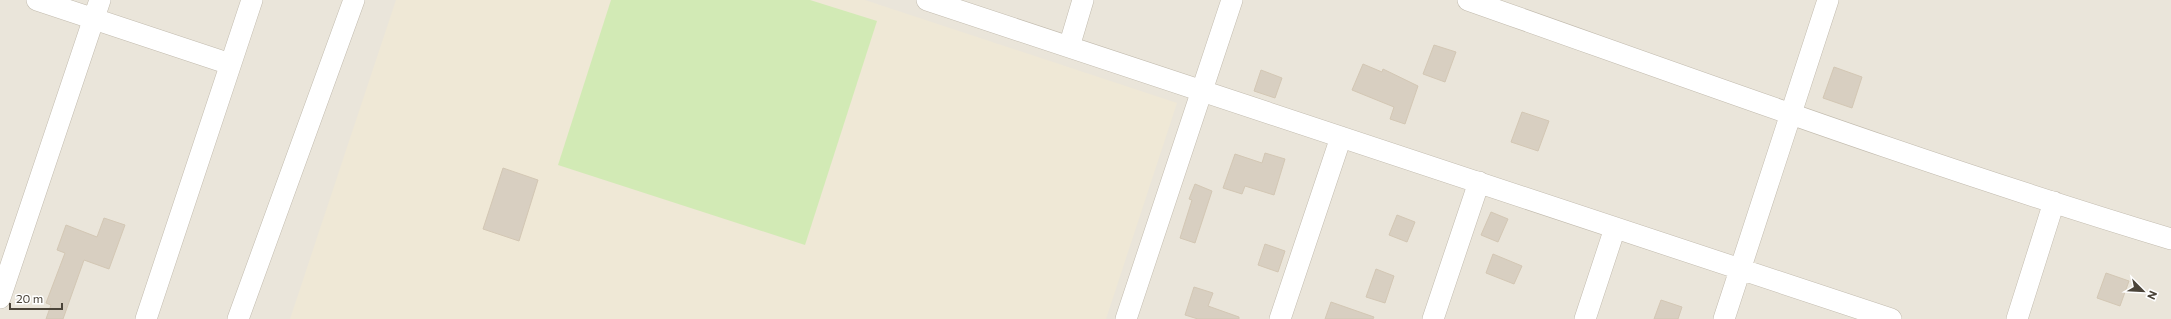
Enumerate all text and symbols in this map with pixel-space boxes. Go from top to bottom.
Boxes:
north arrow [2123,271,2163,311]
scale bar [10,285,62,311]
text: N [2145,289,2160,302]
text: 20 m [16,291,43,305]

